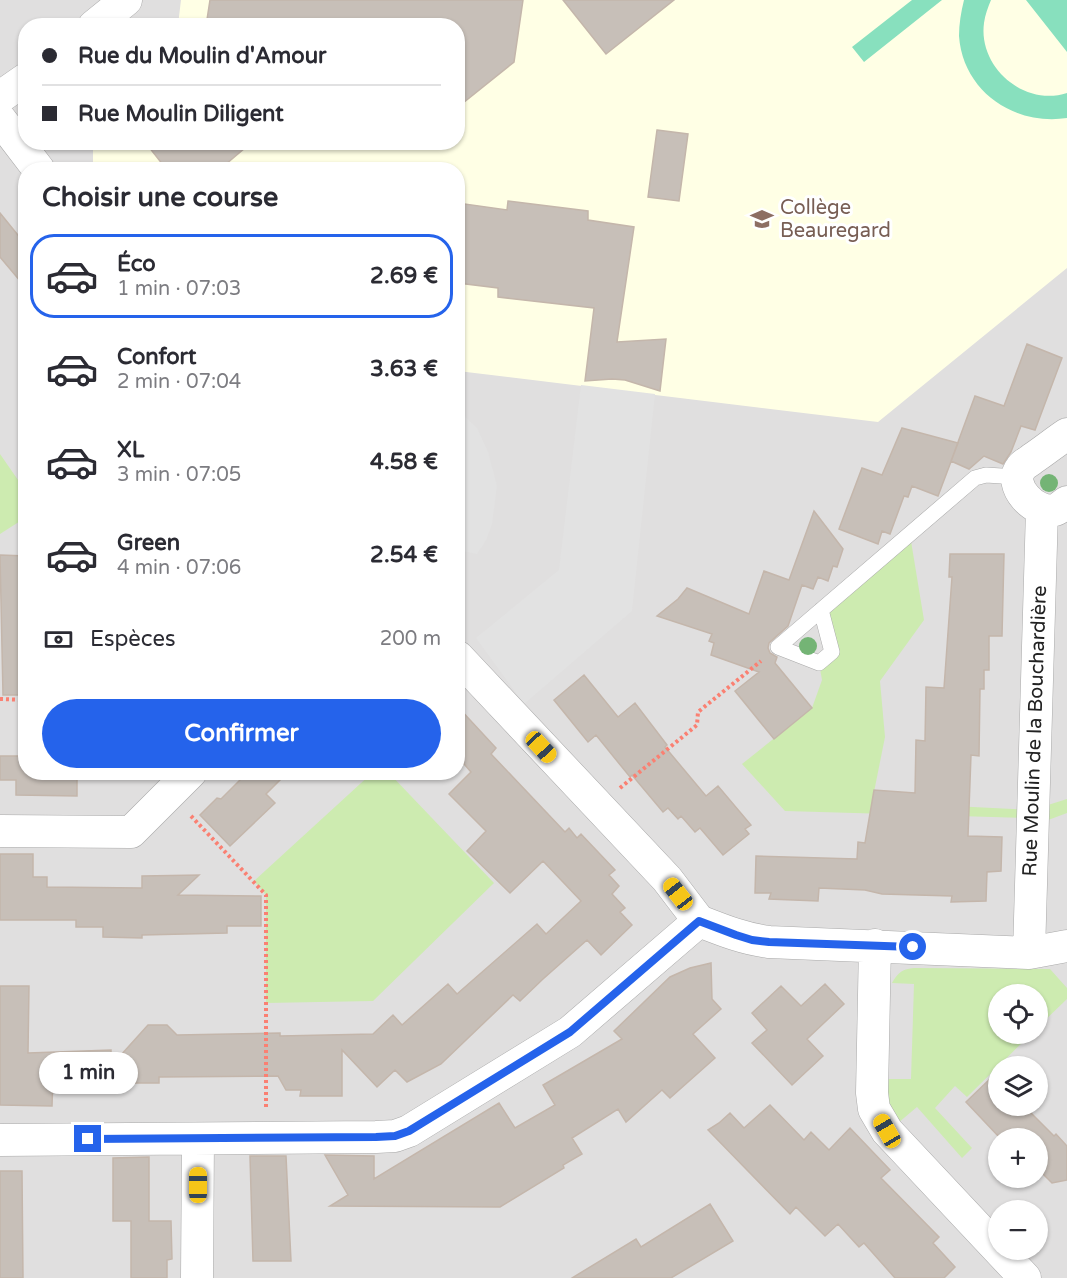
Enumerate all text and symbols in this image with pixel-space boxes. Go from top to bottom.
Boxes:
text: Rue du Moulin d'Amour [78,43,326,69]
text: Rue Moulin Diligent [78,101,284,127]
text: Choisir une course [42,181,278,214]
place label: Collège Beauregard [780,196,891,243]
school or university icon: Collège Beauregard [749,206,775,232]
icon: car [45,249,99,303]
text: Éco [117,251,156,277]
text: 2.69 € [370,263,438,289]
text: 1 min · 07:03 [117,277,241,301]
icon: car [45,342,99,396]
text: Confort [117,344,196,370]
text: 3.63 € [370,356,438,382]
text: 2 min · 07:04 [117,370,241,394]
icon: car [45,435,99,489]
text: XL [117,437,144,463]
text: 4.58 € [370,449,438,475]
text: 3 min · 07:05 [117,463,241,487]
icon: car [45,528,99,582]
text: Green [117,530,180,556]
text: 2.54 € [370,542,438,568]
text: 4 min · 07:06 [117,556,241,580]
street label: Rue Moulin de la Bouchardière [1018,585,1052,877]
icon: cash [42,623,75,656]
text: Espèces [90,626,175,652]
text: 200 m [380,627,441,651]
button: Confirmer [42,699,441,768]
car [522,728,560,766]
car [660,874,696,914]
route start [899,933,926,960]
map controls [988,984,1048,1260]
button: locate [988,984,1048,1044]
callout: 1 min [38,1052,138,1094]
button: layers [988,1056,1048,1116]
text: 1 min [62,1061,115,1085]
car [870,1111,904,1151]
route end [74,1125,101,1152]
button: + [988,1128,1048,1188]
car [189,1167,207,1203]
button: − [988,1200,1048,1260]

